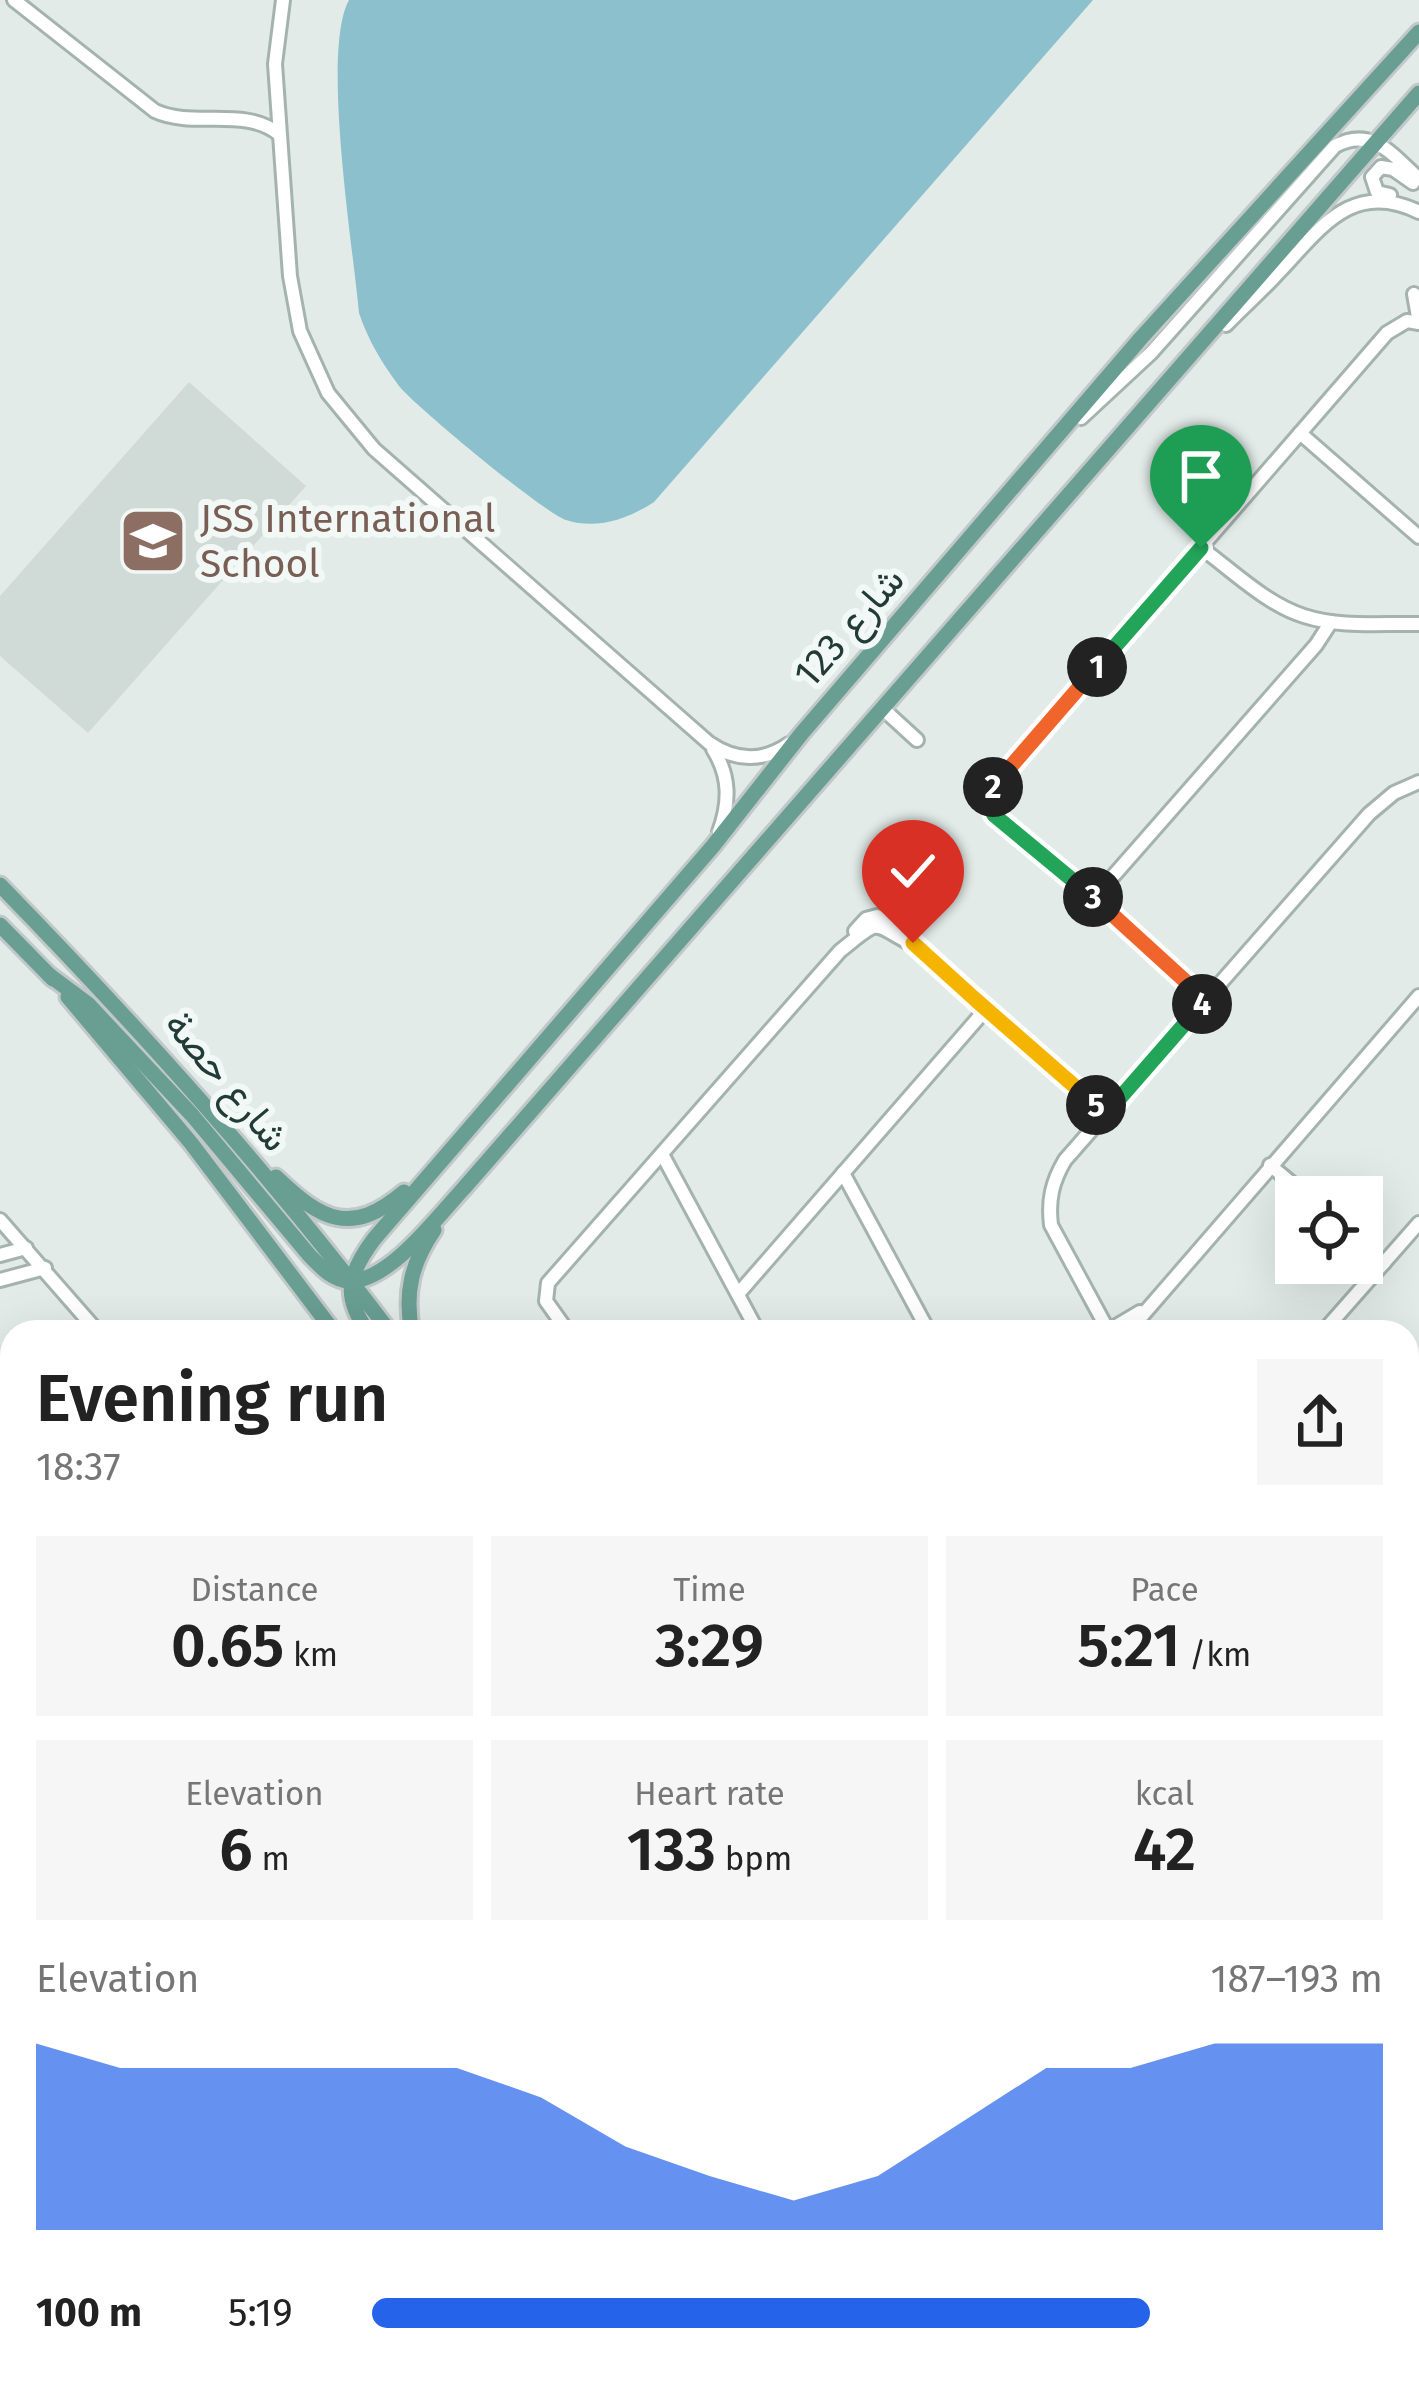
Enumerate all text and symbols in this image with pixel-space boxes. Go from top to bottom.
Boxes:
pin [1150,425,1252,548]
icon: arrive [1168,443,1234,509]
place label: JSS International School [200,496,495,587]
school or university icon: JSS International School [118,506,188,576]
street label: شارع 123 [784,557,916,698]
pin: 1 [1067,637,1127,697]
text: 1 [1089,647,1105,687]
pin: 2 [963,757,1023,817]
text: 2 [984,767,1002,807]
pin [862,820,964,943]
icon: check [880,838,946,904]
pin: 3 [1063,867,1123,927]
text: 3 [1084,877,1102,917]
pin: 4 [1172,974,1232,1034]
text: 4 [1193,984,1211,1024]
street label: شارع حصة [153,1002,299,1162]
pin: 5 [1066,1075,1126,1135]
text: 5 [1087,1085,1105,1125]
map controls [1275,1176,1383,1284]
button: locate [1275,1176,1383,1284]
text: Evening run [36,1359,388,1438]
button: share [1257,1359,1383,1485]
text: 18:37 [36,1444,121,1490]
text: Distance [190,1570,319,1610]
text: Time [673,1570,746,1610]
text: Pace [1130,1570,1199,1610]
text: 0.65 [171,1610,284,1682]
text: 3:29 [655,1610,764,1682]
text: 5:21 [1078,1610,1180,1682]
text: km [284,1635,338,1675]
text: /km [1180,1635,1251,1675]
text: Elevation [185,1774,324,1814]
text: Heart rate [634,1774,785,1814]
text: kcal [1135,1774,1194,1814]
text: 6 [219,1814,253,1886]
text: 133 [627,1814,716,1886]
text: 42 [1133,1814,1196,1886]
text: m [253,1839,290,1879]
text: bpm [716,1839,792,1879]
text: Elevation [36,1956,199,2002]
text: 187–193 m [1211,1956,1383,2002]
text: 100 m [36,2290,142,2336]
text: 5:19 [228,2290,293,2336]

